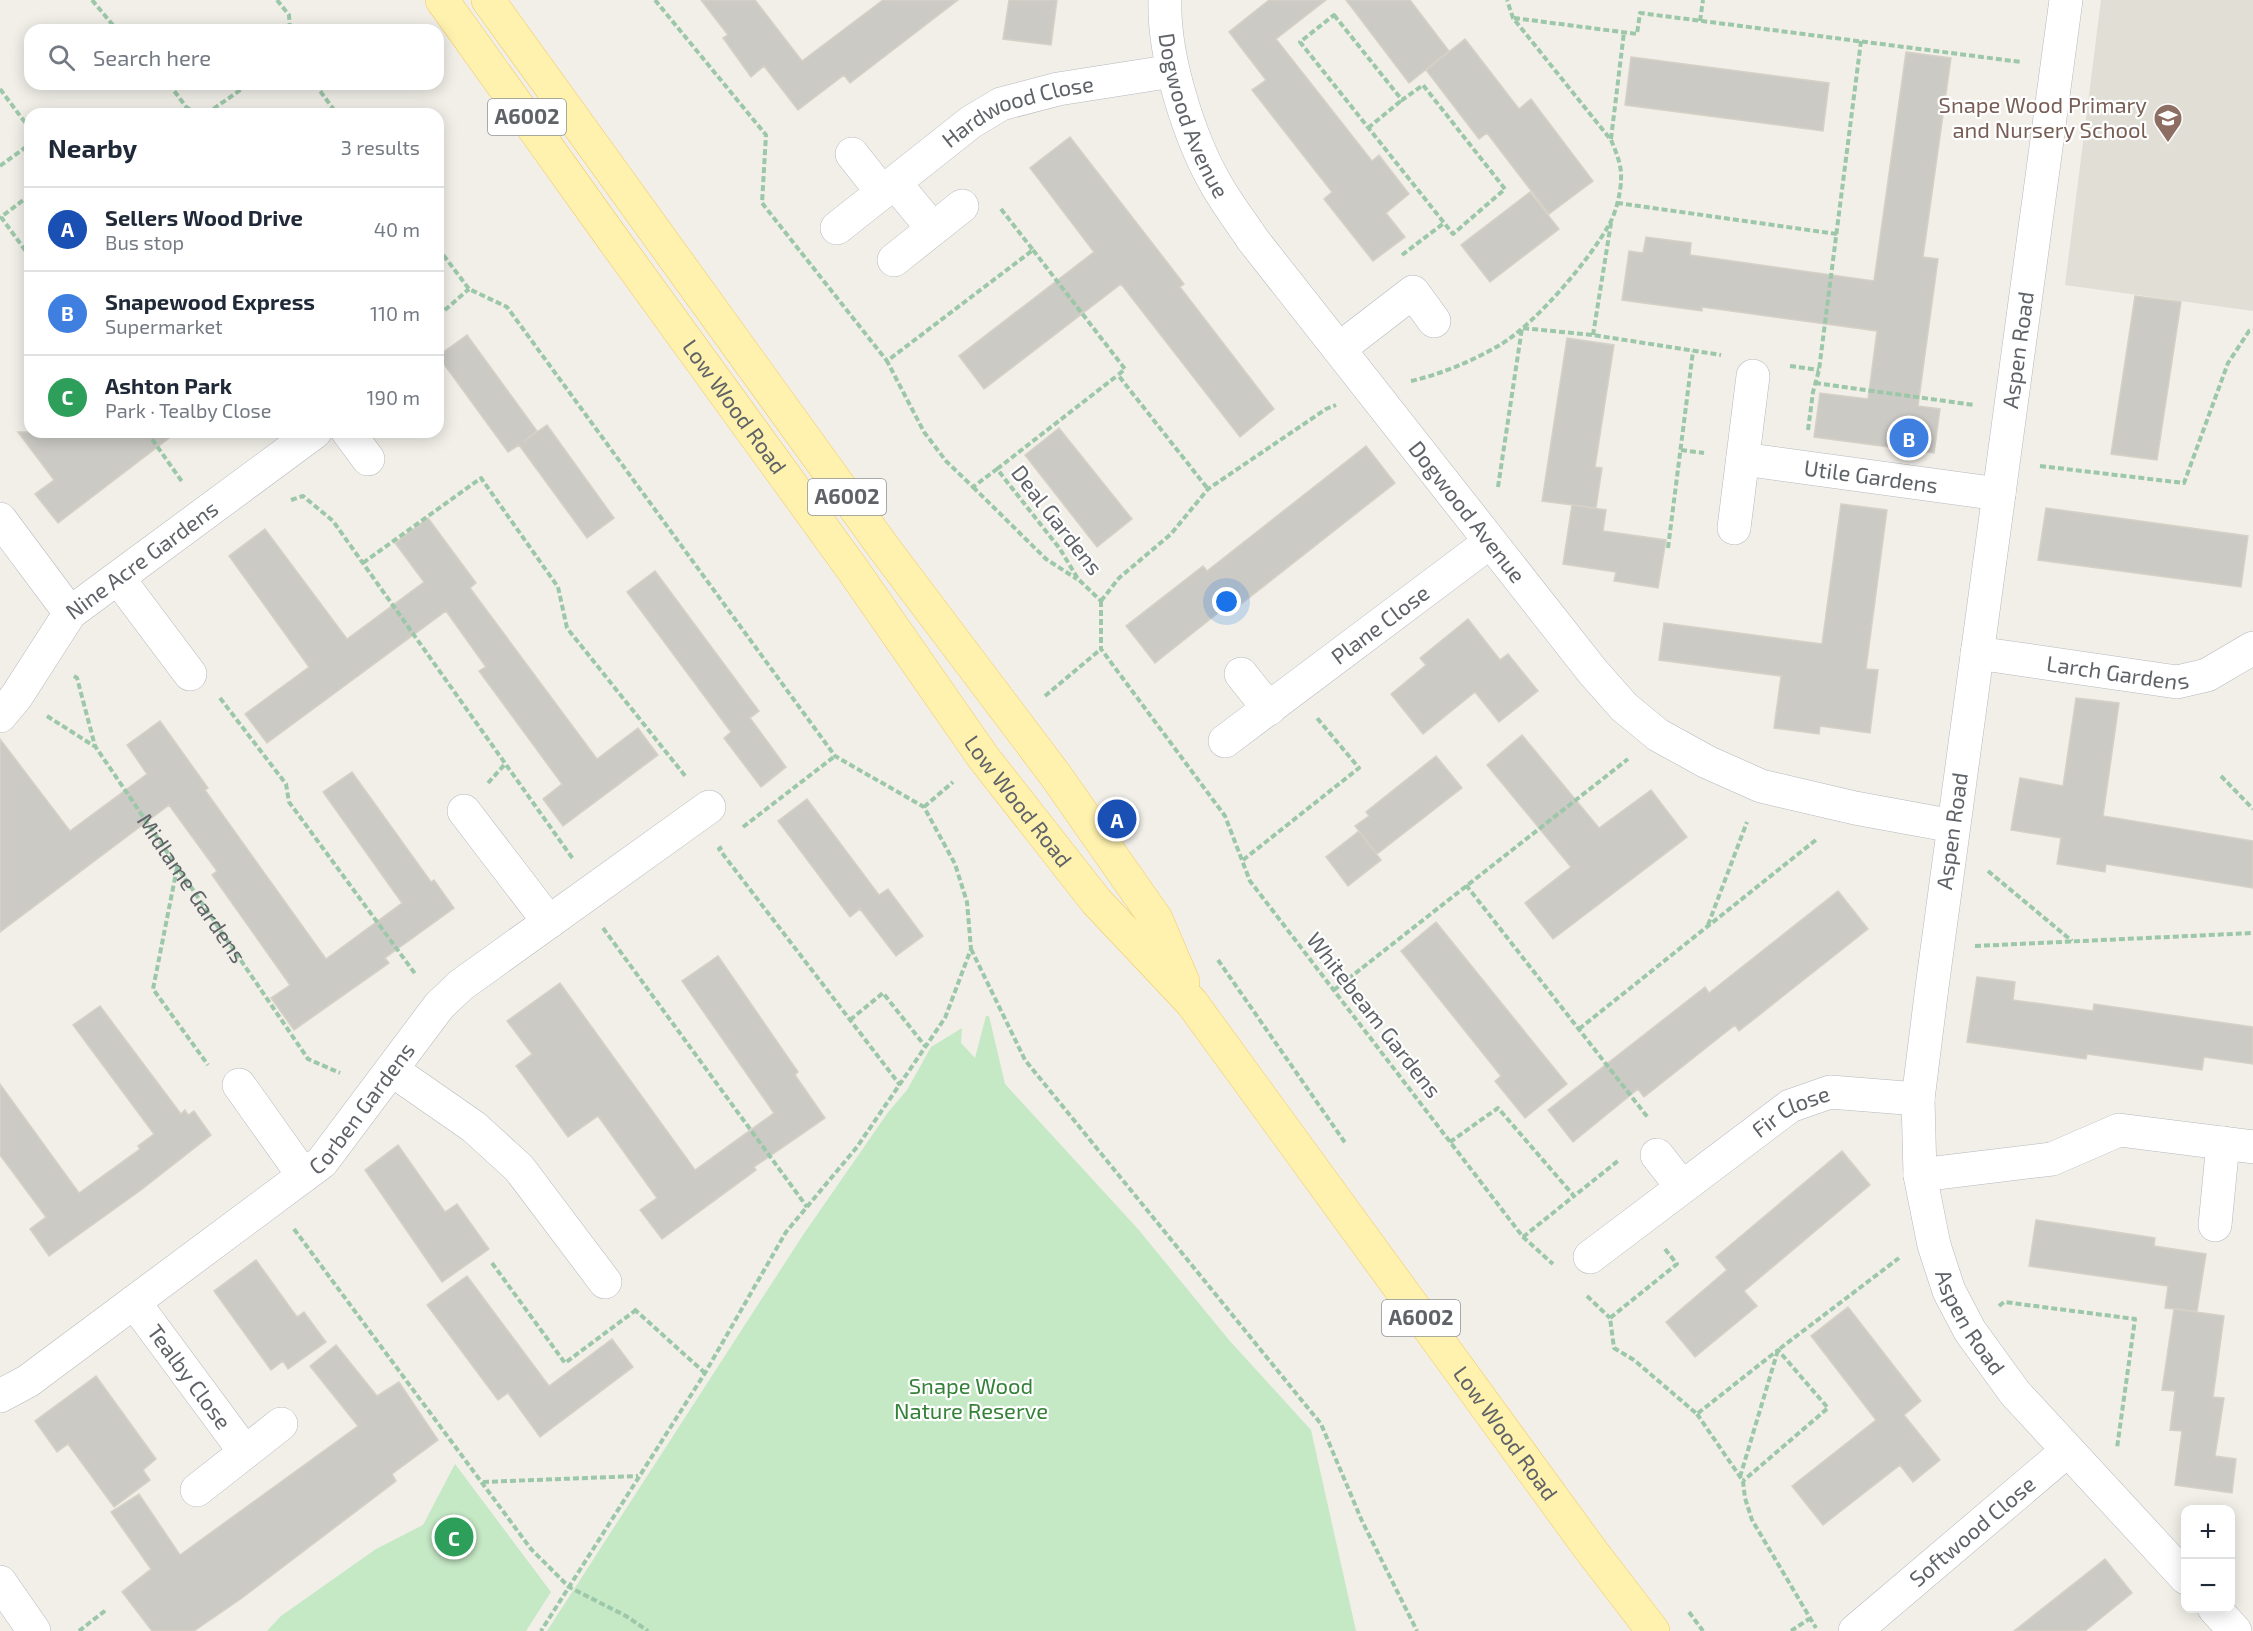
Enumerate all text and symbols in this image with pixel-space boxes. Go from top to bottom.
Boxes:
search box [24,24,444,90]
street label: Dogwood Avenue [1155,31,1235,202]
icon: search [45,41,78,74]
text: Search here [93,44,211,70]
street label: Hardwood Close [936,70,1095,152]
place label: Snape Wood Primary and Nursery School [1939,91,2147,142]
road number: A6002 [488,99,566,135]
school or university icon: Snape Wood Primary and Nursery School [2152,102,2184,144]
text: Nearby [48,132,137,163]
text: 3 results [341,135,420,159]
text: Sellers Wood Drive [105,204,303,230]
text: A [61,217,74,241]
text: 40 m [374,217,420,241]
text: Bus stop [105,230,184,254]
text: Snapewood Express [105,288,315,314]
street label: Aspen Road [1996,290,2038,410]
text: B [61,301,74,325]
text: 110 m [370,301,420,325]
text: Supermarket [105,314,223,338]
street label: Low Wood Road [678,334,793,478]
text: Ashton Park [105,372,232,398]
text: C [62,385,73,409]
text: 190 m [367,385,420,409]
text: Park · Tealby Close [105,398,271,422]
pin: B [1890,416,1928,460]
street label: Dogwood Avenue [1404,435,1532,587]
street label: Utile Gardens [1802,453,1939,497]
street label: Deal Gardens [1007,459,1109,580]
road number: A6002 [808,479,886,515]
street label: Nine Acre Gardens [60,494,222,624]
street label: Plane Close [1325,579,1434,669]
your location [1212,587,1241,616]
street label: Larch Gardens [2045,649,2191,694]
street label: Low Wood Road [960,730,1078,872]
street label: Aspen Road [1930,771,1972,891]
pin: A [1098,796,1136,842]
street label: Midlame Gardens [133,808,253,967]
street label: Whitebeam Gardens [1302,926,1447,1102]
street label: Corben Gardens [303,1037,419,1179]
street label: Fir Close [1746,1079,1833,1142]
street label: Aspen Road [1931,1266,2011,1379]
road number: A6002 [1382,1300,1460,1336]
street label: Tealby Close [143,1319,237,1434]
street label: Low Wood Road [1449,1360,1564,1505]
park label: Snape Wood Nature Reserve [894,1372,1048,1423]
street label: Softwood Close [1904,1470,2040,1591]
map controls [2181,1505,2235,1613]
button: + [2181,1505,2235,1559]
pin: C [434,1514,474,1560]
button: − [2181,1559,2235,1613]

